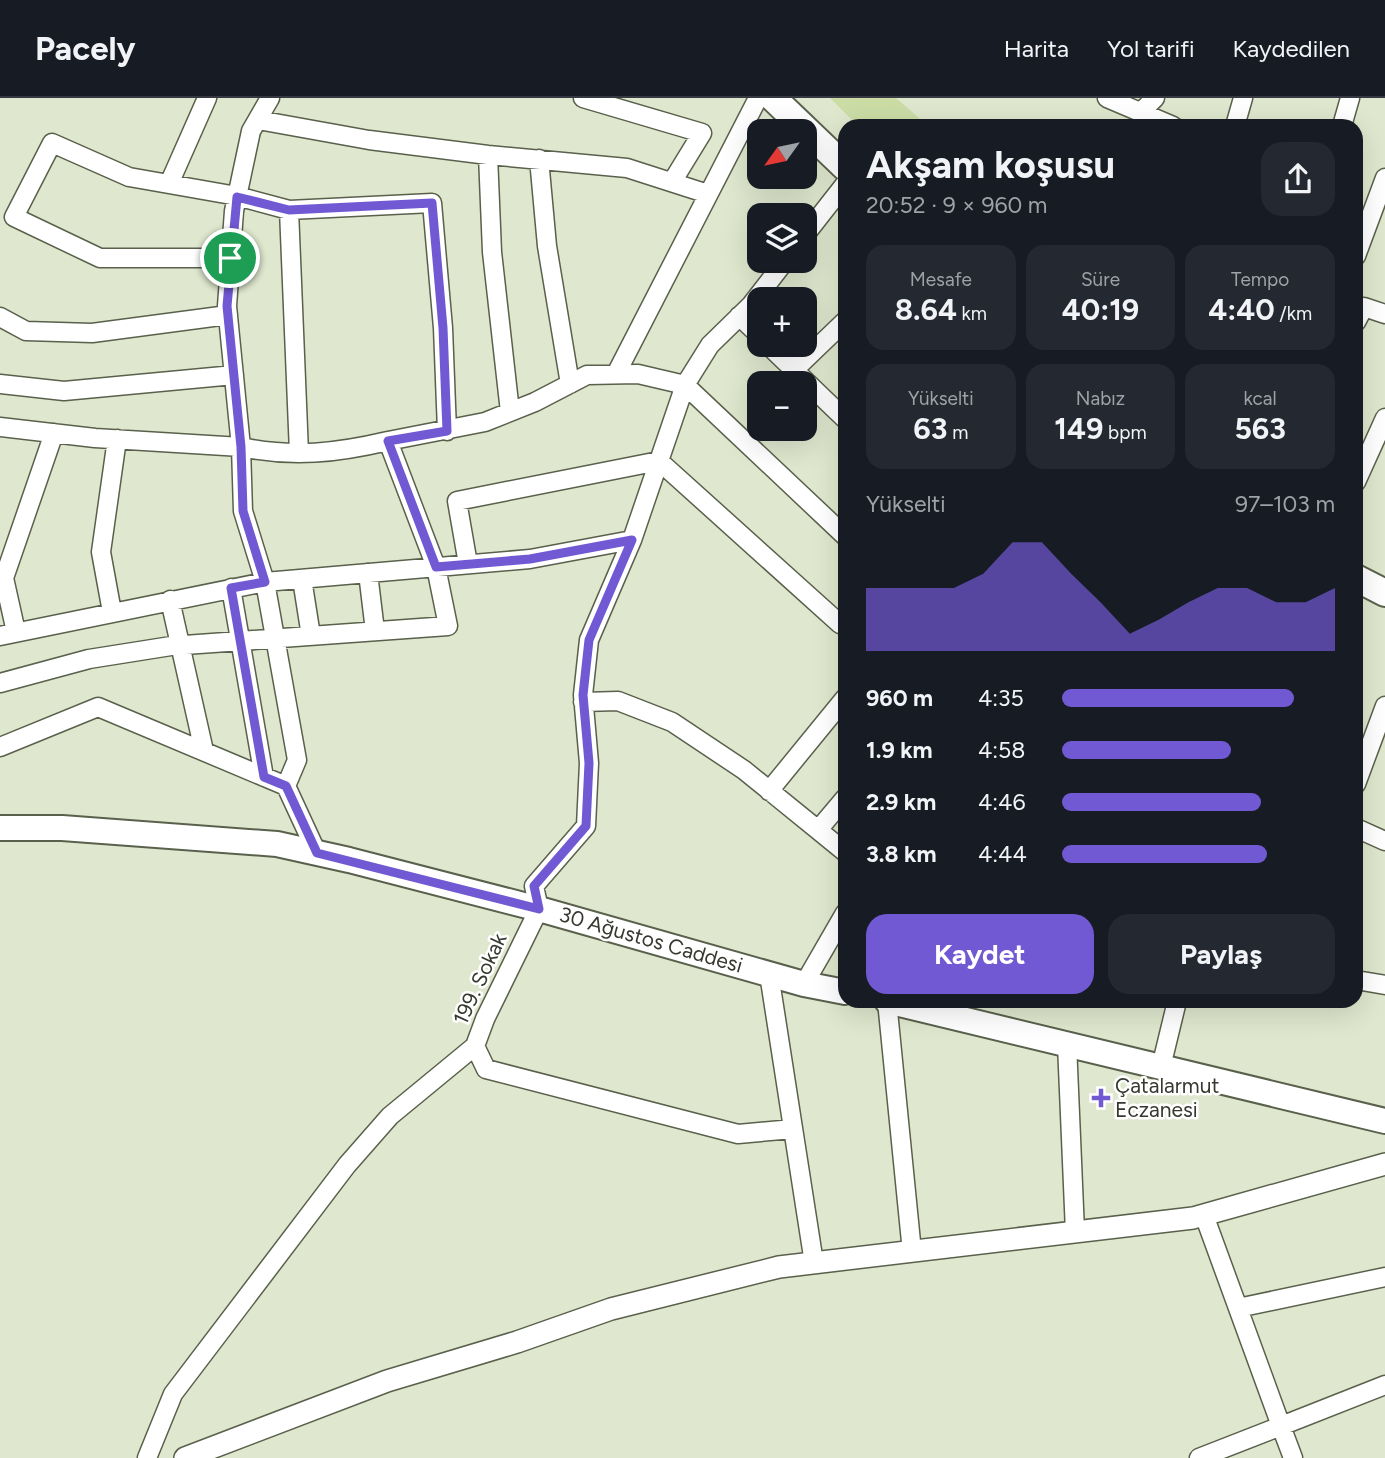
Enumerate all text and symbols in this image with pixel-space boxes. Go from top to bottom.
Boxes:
text: Pacely [35,29,136,68]
text: Harita [1004,34,1069,63]
text: Yol tarifi [1107,34,1195,63]
text: Kaydedilen [1233,34,1350,63]
north arrow [747,119,817,189]
map controls [747,119,817,441]
text: Akşam koşusu [866,142,1115,188]
button: share [1261,142,1335,216]
text: 20:52 · 9 × 960 m [866,191,1047,219]
button: layers [747,203,817,273]
pin [200,228,260,288]
icon: arrive [211,239,249,277]
text: Mesafe [910,268,972,291]
text: Süre [1081,268,1120,291]
text: Tempo [1231,268,1289,291]
button: + [747,287,817,357]
text: 8.64 [895,291,957,328]
text: 40:19 [1062,291,1139,328]
text: 4:40 [1208,291,1275,328]
text: km [957,302,987,325]
text: /km [1275,302,1312,325]
button: − [747,371,817,441]
text: Yükselti [908,387,974,410]
text: Nabız [1076,387,1125,410]
text: kcal [1244,387,1277,410]
text: 63 [913,410,947,447]
text: 149 [1054,410,1103,447]
text: 563 [1234,410,1286,447]
text: m [947,421,968,444]
text: bpm [1103,421,1147,444]
text: Yükselti [866,490,946,518]
text: 97–103 m [1235,490,1335,518]
text: 960 m [866,684,933,712]
text: 4:35 [978,684,1024,712]
text: 1.9 km [866,736,933,764]
text: 4:58 [978,736,1025,764]
text: 2.9 km [866,788,936,816]
text: 4:46 [978,788,1025,816]
text: 3.8 km [866,840,936,868]
text: 4:44 [978,840,1027,868]
street label: 30 Ağustos Caddesi [557,901,746,978]
button: Kaydet [866,914,1094,994]
button: Paylaş [1108,914,1335,994]
street label: 199. Sokak [448,928,512,1028]
place label: Çatalarmut Eczanesi [1115,1073,1219,1122]
marker: Çatalarmut Eczanesi [1093,1090,1109,1106]

